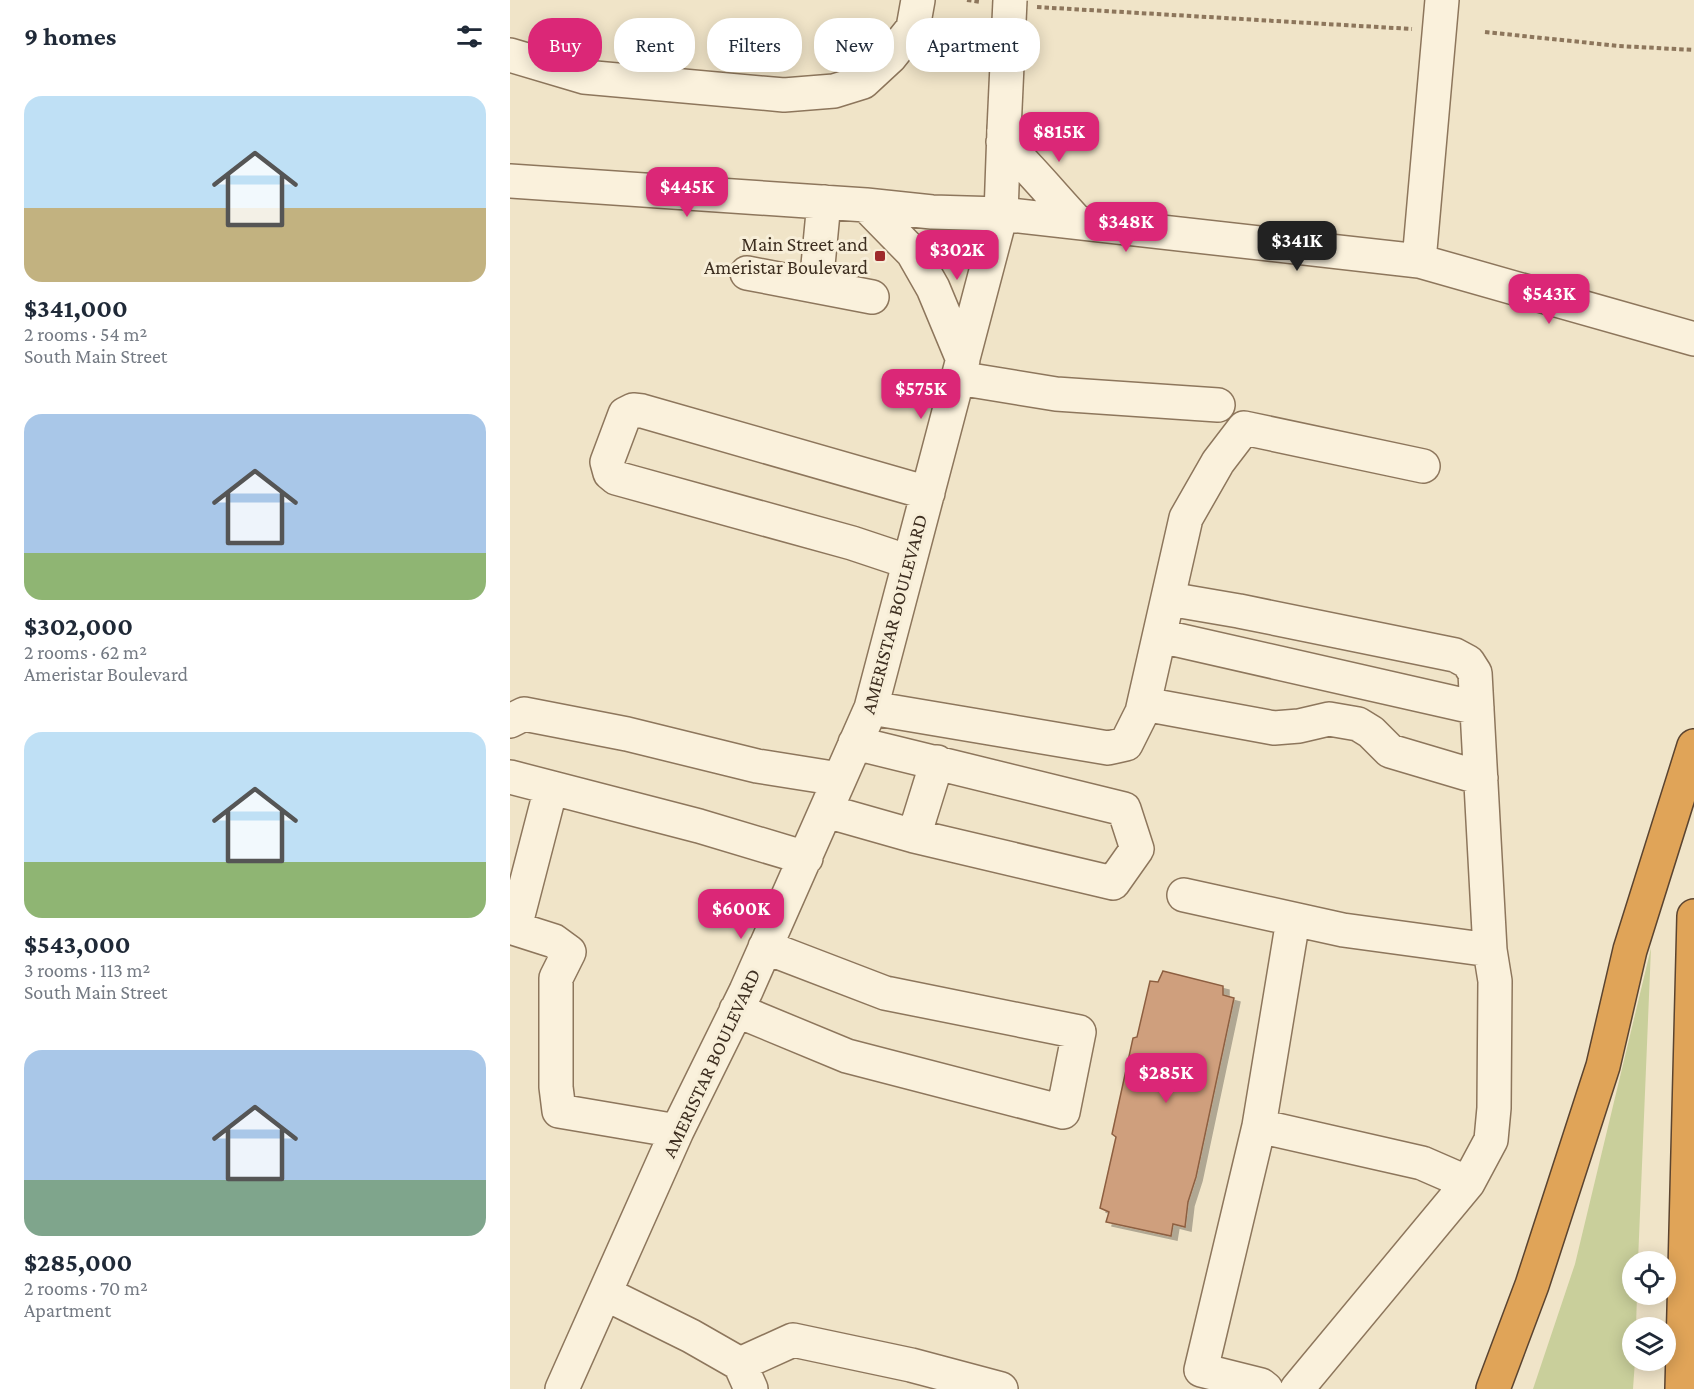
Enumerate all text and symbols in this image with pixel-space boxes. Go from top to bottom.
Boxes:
chip: Buy [528,18,602,72]
chip: Rent [614,18,695,72]
chip: Filters [707,18,802,72]
chip: New [814,18,894,72]
chip: Apartment [906,18,1040,72]
icon: filters [453,20,486,53]
text: 9 homes [24,22,116,51]
pin: $815K [1017,112,1101,163]
text: $815K [1033,120,1085,142]
icon: home [201,135,309,243]
pin: $445K [645,167,729,218]
text: $445K [660,175,714,197]
pin: $348K [1084,202,1168,253]
text: $348K [1099,210,1153,232]
pin: $341K [1255,221,1339,272]
text: $341K [1272,229,1322,251]
pin: $302K [915,230,999,281]
place label: Main Street and Ameristar Boulevard [704,233,868,278]
text: $302K [930,238,984,260]
marker: Main Street and Ameristar Boulevard [873,249,887,263]
pin: $543K [1507,274,1591,325]
text: $543K [1523,282,1575,304]
text: $341,000 [24,294,128,323]
text: 2 rooms · 54 m² [24,323,147,345]
text: South Main Street [24,345,167,367]
pin: $575K [879,369,963,420]
text: $575K [895,377,947,399]
icon: home [201,453,309,561]
street label: AMERISTAR BOULEVARD [857,512,931,716]
text: $302,000 [24,612,133,641]
text: 2 rooms · 62 m² [24,641,147,663]
text: Ameristar Boulevard [24,663,188,685]
icon: home [201,771,309,879]
pin: $600K [699,889,783,940]
text: $600K [712,897,770,919]
text: $543,000 [24,930,131,959]
text: 3 rooms · 113 m² [24,959,150,981]
street label: AMERISTAR BOULEVARD [658,965,764,1161]
text: South Main Street [24,981,167,1003]
pin: $285K [1124,1053,1208,1104]
text: $285K [1139,1061,1193,1083]
icon: home [201,1089,309,1197]
text: $285,000 [24,1248,132,1277]
map controls [1622,1251,1676,1371]
button: locate [1622,1251,1676,1305]
text: 2 rooms · 70 m² [24,1277,148,1299]
text: Apartment [24,1299,111,1321]
button: layers [1622,1317,1676,1371]

